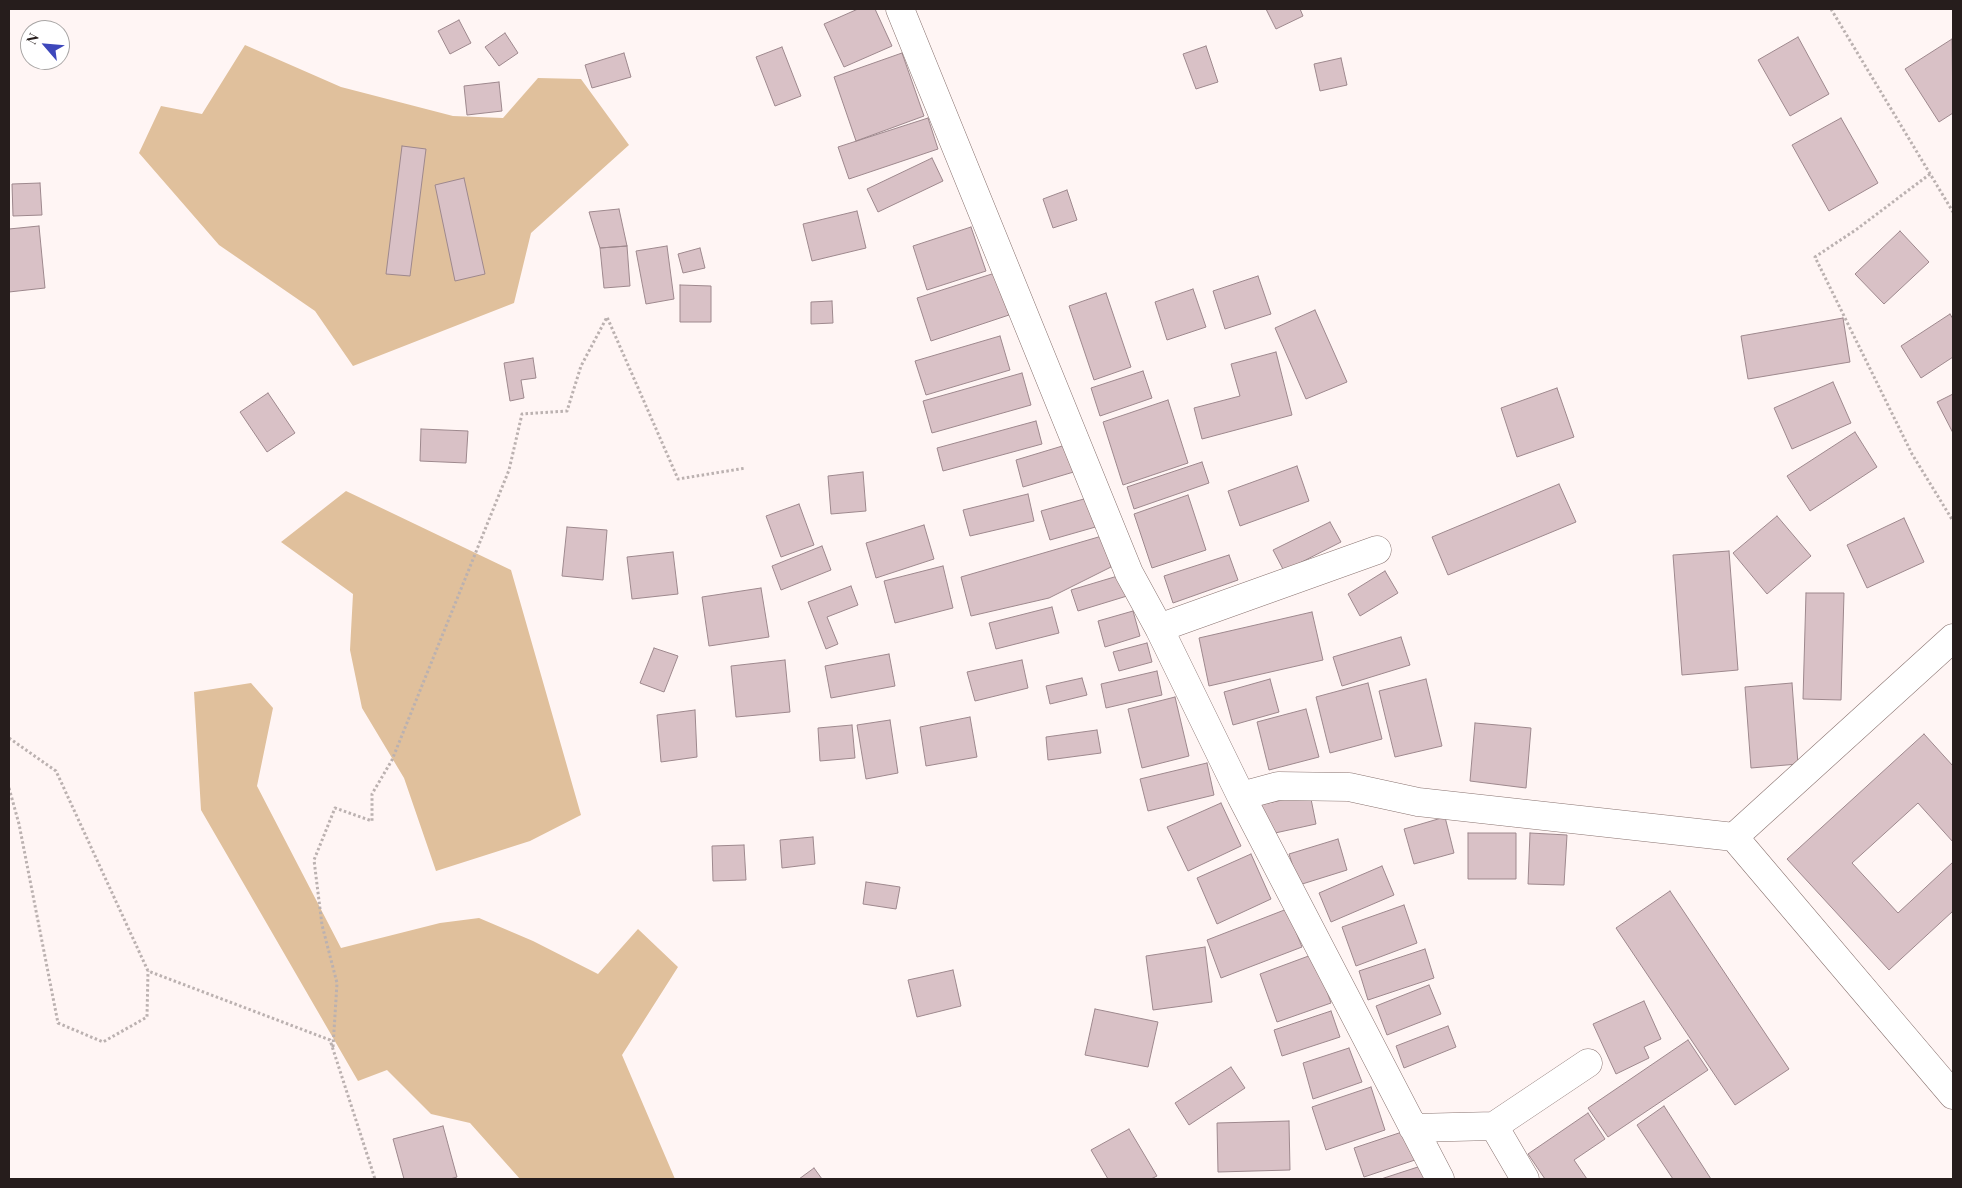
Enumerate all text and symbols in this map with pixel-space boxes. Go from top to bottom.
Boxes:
north arrow [20,20,70,70]
text: N [21,30,43,47]

